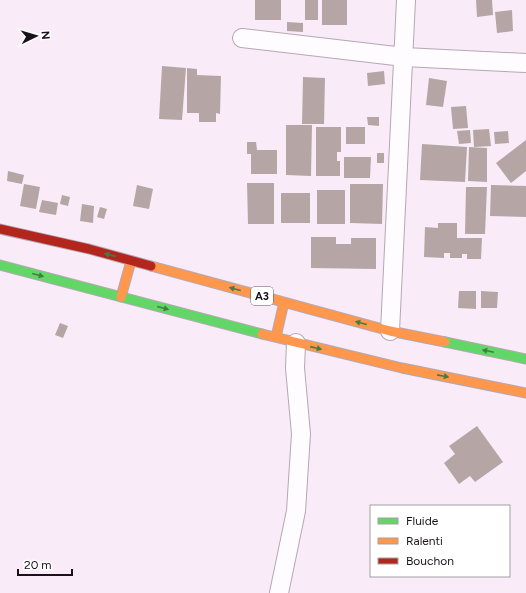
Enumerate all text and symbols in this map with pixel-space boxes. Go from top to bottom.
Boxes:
north arrow [16,16,56,56]
text: N [39,30,52,40]
one-way arrow [104,252,116,258]
one-way arrow [31,272,44,278]
one-way arrow [229,286,241,292]
road number: A3 [251,287,273,305]
one-way arrow [158,305,170,311]
one-way arrow [355,320,367,326]
one-way arrow [310,345,322,351]
one-way arrow [482,348,494,354]
one-way arrow [437,374,449,380]
legend [370,505,510,577]
text: Fluide [406,514,439,528]
text: Ralenti [406,534,443,548]
scale bar [18,551,72,577]
text: Bouchon [406,554,454,568]
text: 20 m [24,558,52,572]

